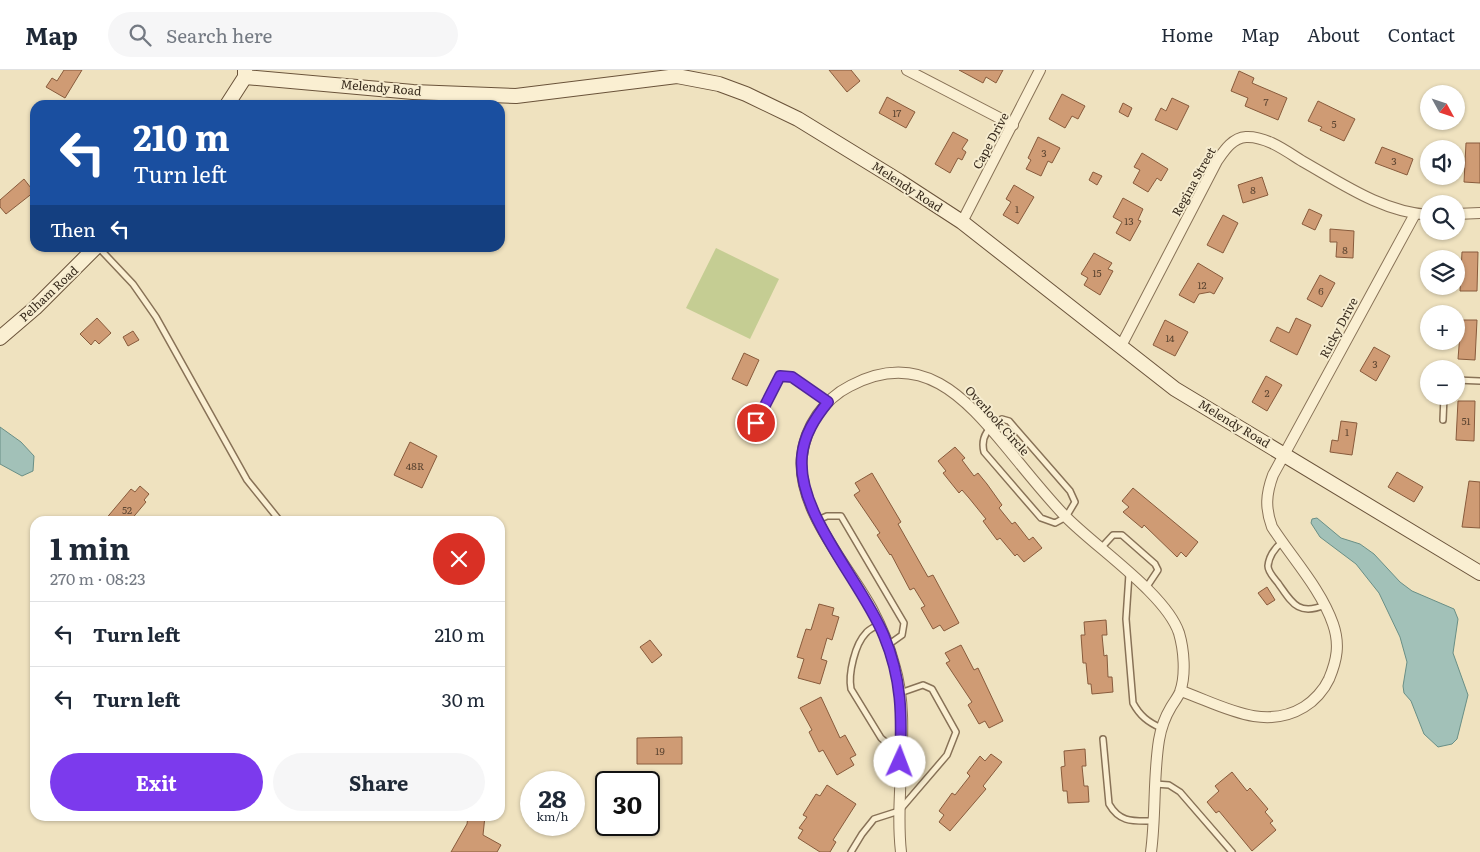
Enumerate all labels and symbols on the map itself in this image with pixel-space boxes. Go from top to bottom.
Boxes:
street label: Melendy Road [340,75,423,100]
north arrow [1420,85,1465,130]
house number: 7 [1263,94,1269,109]
house number: 17 [893,105,901,120]
street label: Cape Drive [968,109,1013,172]
house number: 5 [1331,116,1337,131]
street label: Regina Street [1167,144,1220,219]
house number: 3 [1041,145,1047,160]
house number: 3 [1391,153,1397,168]
street label: Melendy Road [869,157,947,216]
house number: 8 [1250,182,1256,197]
house number: 1 [1015,201,1019,216]
house number: 13 [1124,213,1134,228]
house number: 8 [1342,242,1348,257]
street label: Pelham Road [15,261,82,325]
house number: 15 [1092,265,1102,280]
house number: 12 [1197,277,1207,292]
house number: 6 [1318,283,1324,298]
street label: Ricky Drive [1315,294,1362,361]
house number: 14 [1165,330,1175,345]
house number: 3 [1372,356,1378,371]
street label: Overlook Circle [961,381,1034,459]
house number: 2 [1264,385,1270,400]
street label: Melendy Road [1195,395,1274,452]
pin [735,402,777,444]
house number: 51 [1461,413,1471,428]
house number: 1 [1345,424,1349,439]
house number: 48R [406,458,424,473]
house number: 52 [122,502,132,517]
position arrow [873,735,925,787]
house number: 19 [655,743,665,758]
speed limit sign: 30 [595,771,660,836]

